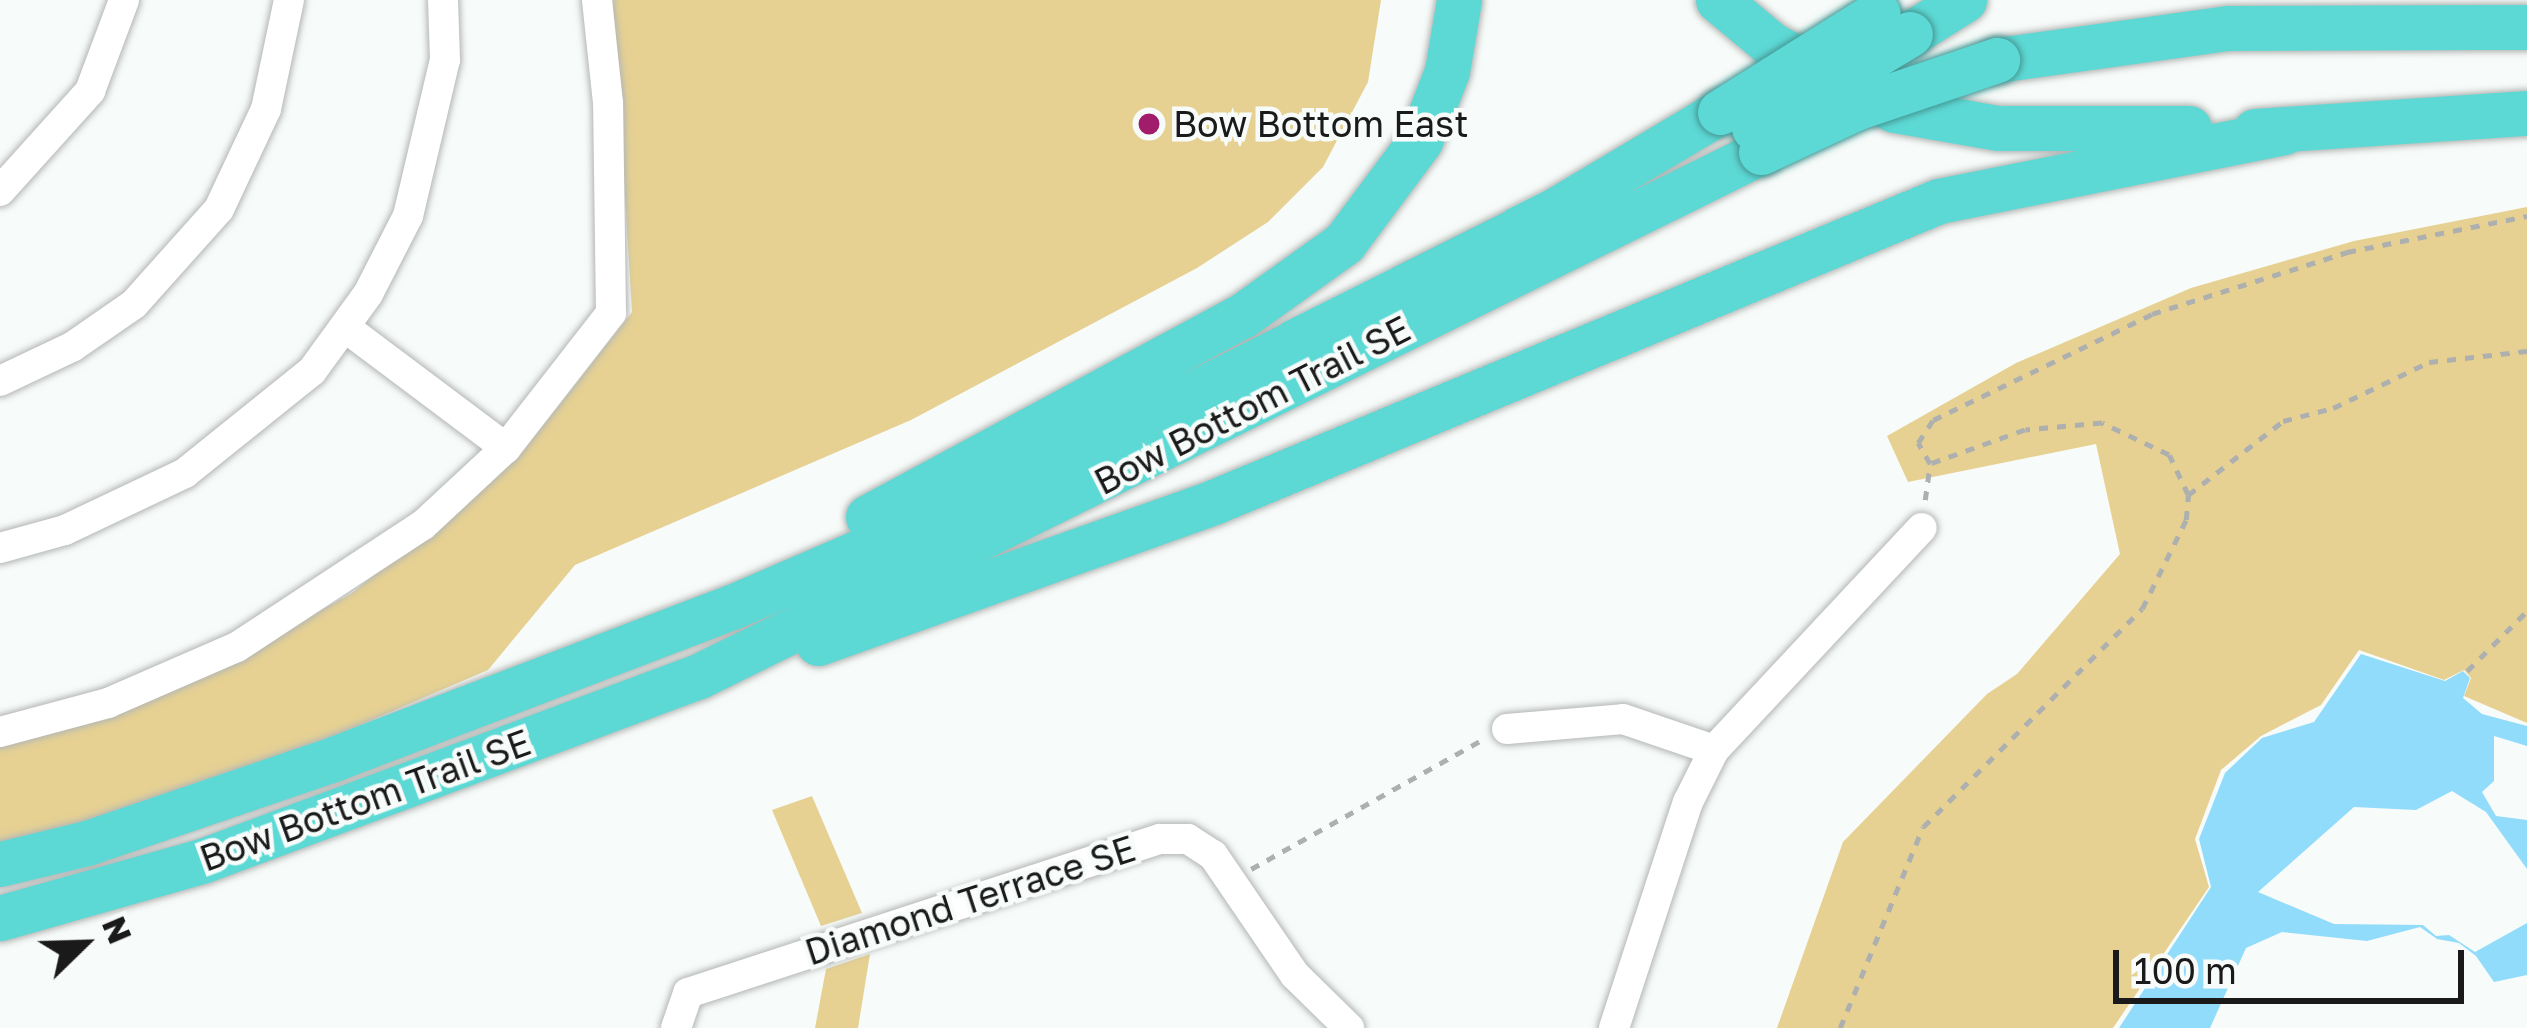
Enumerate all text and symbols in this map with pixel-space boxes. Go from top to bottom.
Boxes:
place label: Bow Bottom East [1173,102,1469,146]
marker: Bow Bottom East [1136,111,1162,137]
street label: Bow Bottom Trail SE [1087,307,1417,503]
street label: Bow Bottom Trail SE [194,720,536,880]
street label: Diamond Terrace SE [800,826,1140,974]
north arrow [24,884,144,1004]
text: N [95,911,140,949]
scale bar [2119,926,2470,1000]
text: 100 m [2134,949,2237,992]

